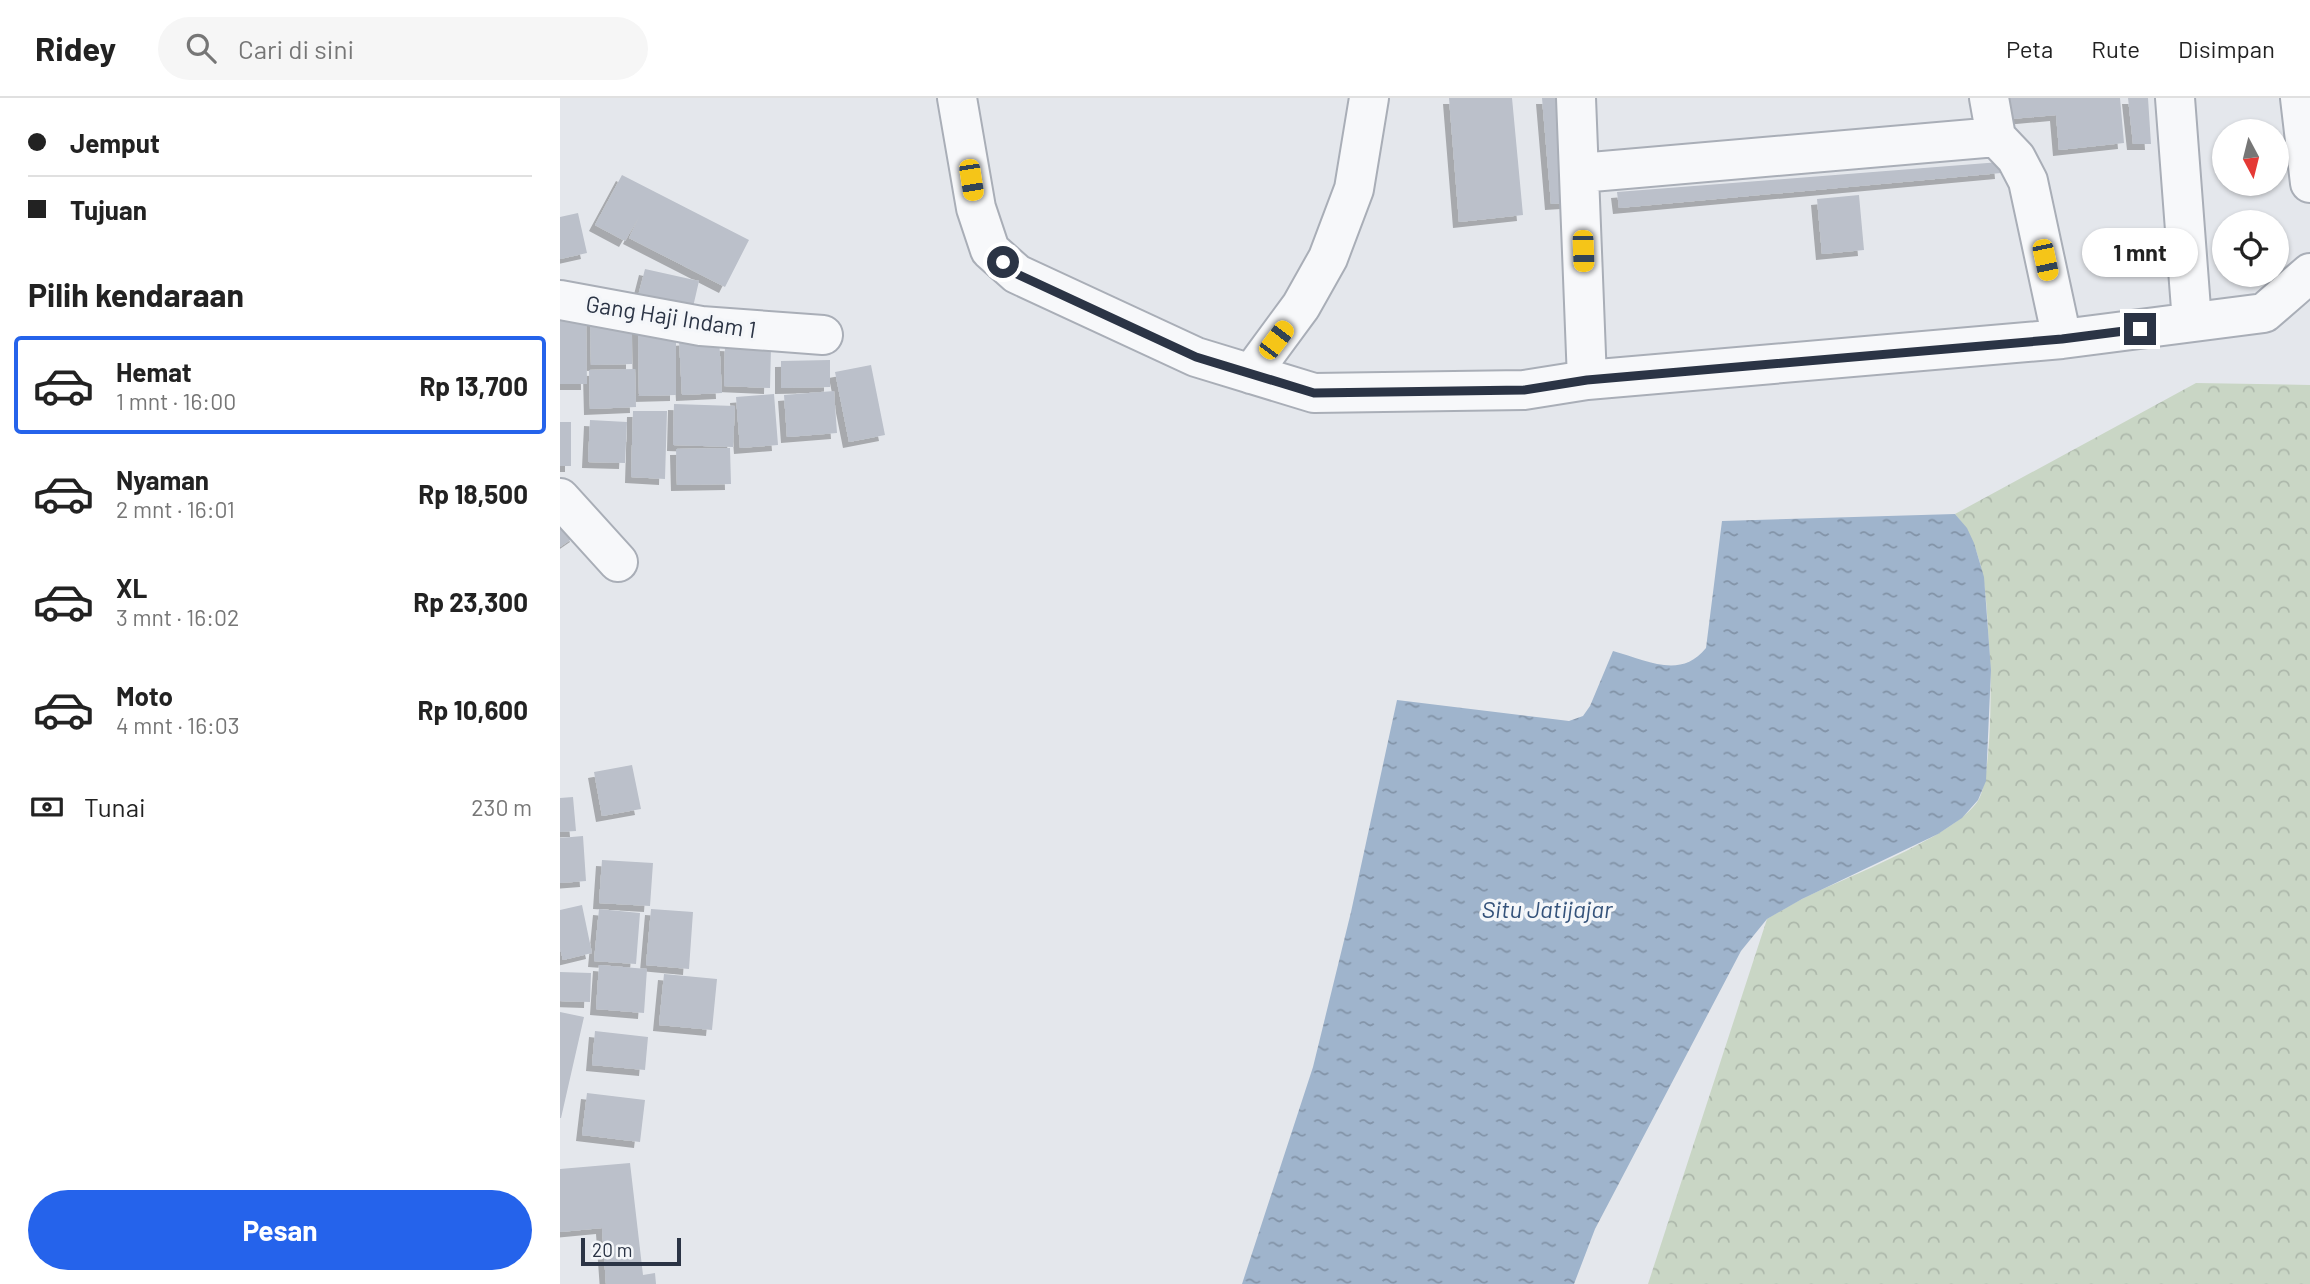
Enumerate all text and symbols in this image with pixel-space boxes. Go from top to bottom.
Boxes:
search box [158,17,648,80]
text: Ridey [35,28,116,68]
icon: search [182,29,220,67]
text: Cari di sini [238,33,354,64]
text: Peta [2006,34,2053,63]
text: Rute [2091,34,2140,63]
text: Disimpan [2178,34,2275,63]
north arrow [2212,119,2289,196]
map controls [2212,119,2289,287]
text: Jemput [70,127,160,158]
car [958,158,985,202]
text: Tujuan [70,194,147,225]
button: locate [2212,210,2289,287]
callout: 1 mnt [2082,228,2198,276]
car [1572,230,1595,272]
car [2031,237,2060,283]
text: 1 mnt [2113,238,2167,266]
route start [987,246,1019,278]
text: Pilih kendaraan [28,275,244,313]
street label: Gang Haji Indam 1 [584,289,758,343]
route end [2124,313,2156,345]
car [1255,317,1298,363]
icon: car [32,354,95,417]
text: Hemat [116,356,192,387]
text: Rp 13,700 [419,370,528,401]
text: 1 mnt · 16:00 [116,387,236,415]
icon: car [32,462,95,525]
text: Nyaman [116,464,209,495]
text: Rp 18,500 [418,478,528,509]
text: 2 mnt · 16:01 [116,495,235,523]
icon: car [32,570,95,633]
text: XL [116,572,147,603]
text: Rp 23,300 [413,586,528,617]
text: 3 mnt · 16:02 [116,603,239,631]
icon: car [32,678,95,741]
text: Moto [116,680,173,711]
text: Rp 10,600 [418,694,528,725]
text: 4 mnt · 16:03 [116,711,240,739]
icon: cash [28,788,66,826]
text: Tunai [84,791,146,822]
text: 230 m [471,793,532,821]
water label: Situ Jatijajar [1482,894,1614,923]
button: Pesan [28,1190,532,1270]
scale bar [581,1235,681,1267]
text: 20 m [592,1238,632,1261]

